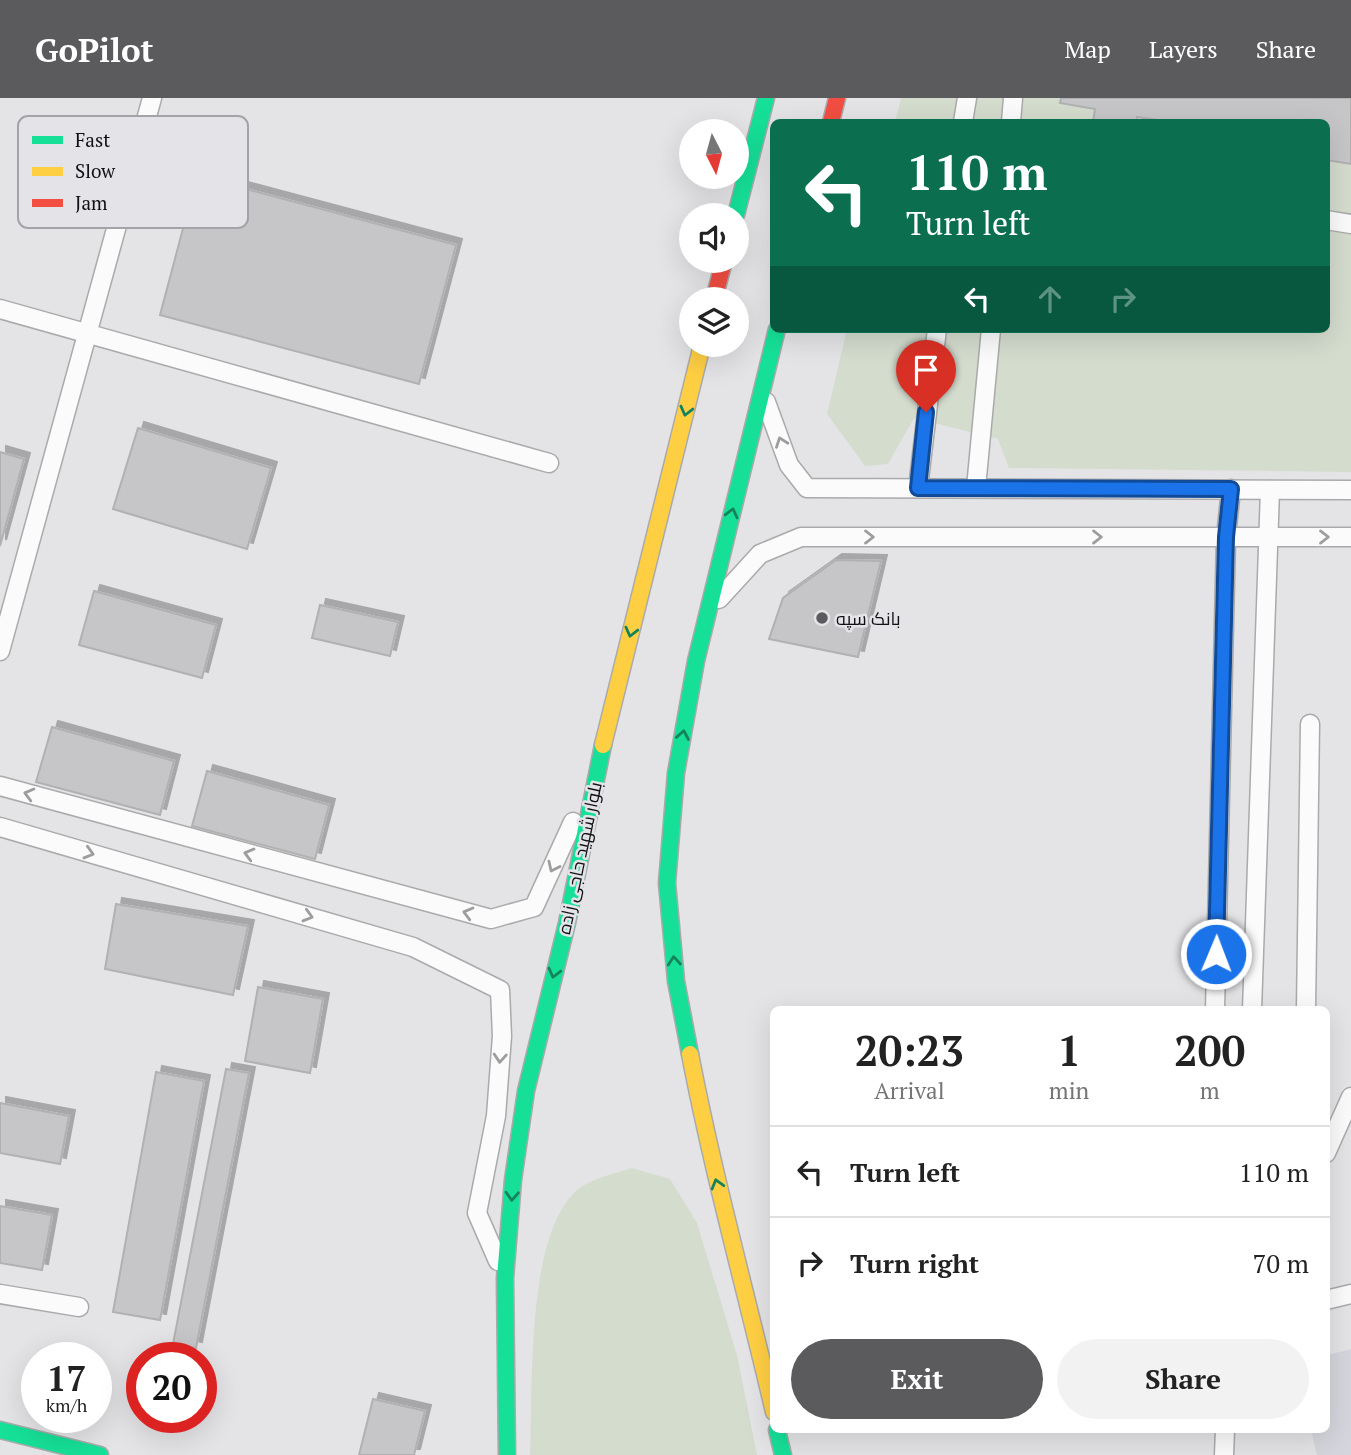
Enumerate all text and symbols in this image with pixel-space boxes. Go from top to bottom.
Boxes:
text: GoPilot [35,28,154,71]
text: Map [1064,33,1111,65]
text: Layers [1149,33,1218,65]
text: Share [1256,33,1316,65]
legend [18,116,248,228]
north arrow [679,119,749,189]
map controls [679,119,749,357]
text: Fast [75,127,110,152]
text: 110 m [906,139,1048,204]
icon: left [791,147,882,238]
text: Slow [75,158,116,183]
text: Jam [75,190,108,215]
text: Turn left [906,202,1030,244]
button: sound [679,203,749,273]
icon: left [958,280,996,318]
icon: ahead [1031,280,1069,318]
icon: right [1104,280,1142,318]
button: layers [679,287,749,357]
pin [896,340,956,412]
icon: arrive [907,351,945,389]
one-way arrow [680,405,694,417]
one-way arrow [775,436,789,448]
one-way arrow [724,507,738,519]
one-way arrow [864,529,875,545]
one-way arrow [1092,529,1102,545]
one-way arrow [1319,529,1330,545]
place label: بانک سپه [836,606,901,630]
marker: بانک سپه [814,610,830,626]
one-way arrow [625,626,639,638]
one-way arrow [674,729,689,741]
street label: بلوار شهید حاجی زاده [551,780,607,936]
one-way arrow [23,788,35,802]
one-way arrow [83,845,95,859]
one-way arrow [243,847,255,862]
one-way arrow [547,859,561,872]
one-way arrow [463,907,475,921]
one-way arrow [301,908,313,923]
position arrow [1179,917,1253,991]
one-way arrow [667,955,682,966]
one-way arrow [548,967,562,979]
text: 20:23 [855,1022,964,1078]
text: 1 [1057,1022,1081,1078]
text: 200 [1174,1022,1245,1078]
one-way arrow [493,1053,508,1064]
text: Arrival [874,1075,945,1106]
text: min [1049,1075,1089,1106]
text: m [1200,1075,1220,1106]
icon: left [791,1153,829,1191]
text: Turn left [850,1155,960,1189]
text: 110 m [1239,1155,1309,1189]
one-way arrow [711,1179,726,1191]
one-way arrow [505,1191,520,1202]
icon: right [791,1244,829,1282]
text: Turn right [850,1246,979,1280]
text: 70 m [1253,1246,1309,1280]
button: Exit [791,1339,1043,1419]
button: Share [1057,1339,1309,1419]
speed limit sign: 20 [126,1342,217,1433]
text: 17 [47,1355,86,1401]
text: km/h [46,1393,87,1417]

